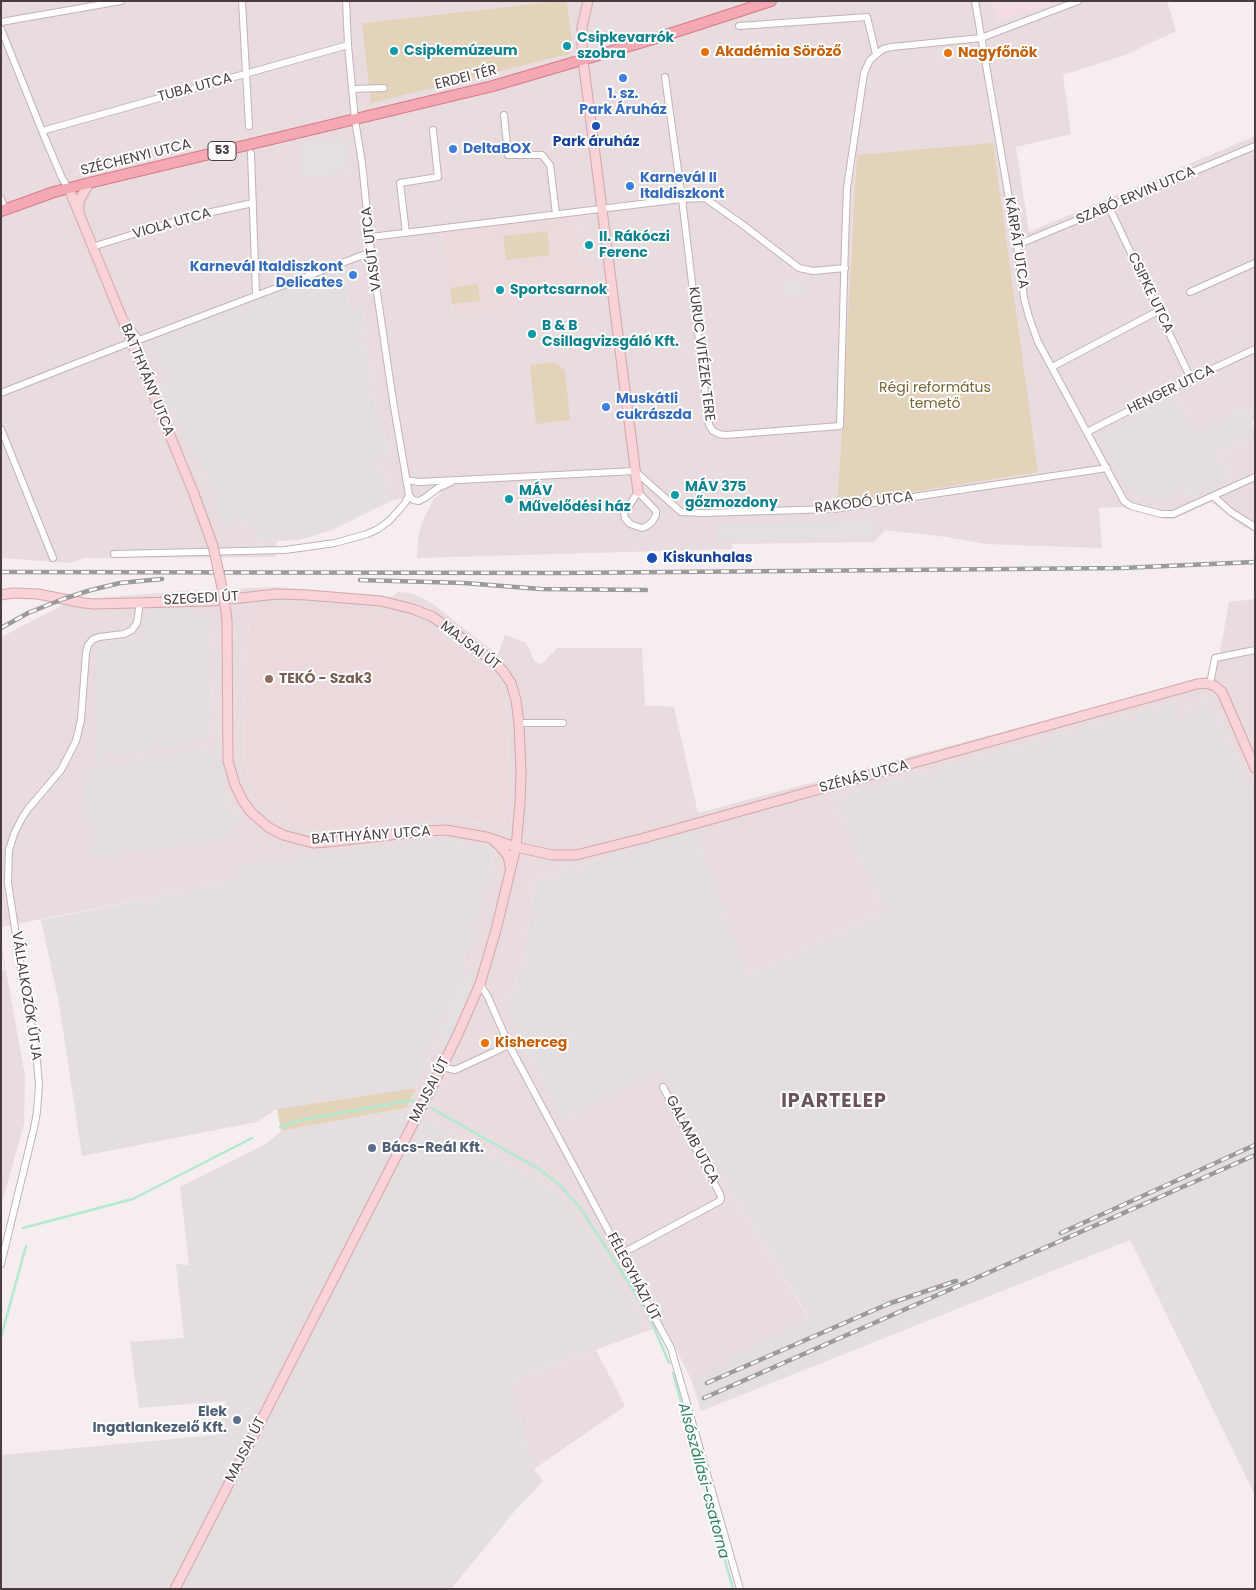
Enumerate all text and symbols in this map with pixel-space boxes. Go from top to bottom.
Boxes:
place label: Csipkevarrók szobra [577,30,674,62]
marker: Csipkevarrók szobra [561,40,573,52]
place label: Csipkemúzeum [404,43,517,59]
place label: Akadémia Söröző [715,44,841,60]
marker: Csipkemúzeum [388,45,400,57]
place label: Nagyfőnök [958,45,1037,61]
marker: Akadémia Söröző [699,46,711,58]
marker: Nagyfőnök [942,47,954,59]
street label: ERDEI TÉR [433,62,499,94]
street label: TUBA UTCA [156,70,234,106]
marker: 1. sz. Park Áruház [617,72,629,84]
place label: 1. sz. Park Áruház [579,86,667,118]
marker: Park áruház [590,120,602,132]
place label: Park áruház [553,134,639,150]
street label: SZÉCHENYI UTCA [79,136,193,180]
place label: DeltaBOX [463,141,531,157]
road number: 53 [208,142,236,160]
marker: DeltaBOX [447,143,459,155]
street label: SZABÓ ERVIN UTCA [1074,163,1198,229]
place label: Karnevál II Italdiszkont [640,170,725,202]
marker: Karnevál II Italdiszkont [624,180,636,192]
street label: KÁRPÁT UTCA [1000,196,1032,290]
street label: VIOLA UTCA [131,205,213,243]
street label: VASÚT UTCA [358,206,386,292]
place label: II. Rákóczi Ferenc [599,229,670,262]
marker: II. Rákóczi Ferenc [583,239,595,251]
street label: CSIPKE UTCA [1123,250,1177,336]
place label: Karnevál Italdiszkont Delicates [190,259,343,292]
marker: Karnevál Italdiszkont Delicates [347,269,359,281]
place label: Sportcsarnok [510,282,607,298]
marker: Sportcsarnok [494,284,506,296]
street label: KURUC VITÉZEK TERE [684,286,718,422]
place label: B & B Csillagvizsgáló Kft. [542,318,679,351]
street label: BATTHYÁNY UTCA [117,321,177,439]
marker: B & B Csillagvizsgáló Kft. [526,328,538,340]
street label: HENGER UTCA [1125,362,1217,418]
park label: Régi református temető [879,380,991,412]
place label: Muskátli cukrászda [616,391,692,424]
marker: Muskátli cukrászda [600,401,612,413]
place label: MÁV 375 gőzmozdony [685,479,778,512]
place label: MÁV Művelődési ház [519,483,631,516]
marker: MÁV 375 gőzmozdony [669,489,681,501]
street label: RAKODÓ UTCA [814,489,914,517]
marker: MÁV Művelődési ház [503,493,515,505]
place label: Kiskunhalas [663,550,753,566]
marker: Kiskunhalas [645,551,659,565]
street label: SZEGEDI ÚT [163,589,239,609]
street label: MAJSAI ÚT [437,618,503,674]
place label: TEKÓ - Szak3 [279,671,372,687]
marker: TEKÓ - Szak3 [263,673,275,685]
street label: SZÉNÁS UTCA [818,757,910,797]
street label: BATTHYÁNY UTCA [311,823,431,849]
street label: VÁLLALKOZÓK ÚTJA [7,930,45,1062]
place label: Kisherceg [495,1035,567,1051]
marker: Kisherceg [479,1037,491,1049]
street label: MAJSAI ÚT [406,1055,454,1125]
district label: IPARTELEP [780,1091,888,1113]
street label: GALAMB UTCA [662,1093,722,1187]
place label: Bács-Reál Kft. [382,1140,484,1156]
marker: Bács-Reál Kft. [366,1142,378,1154]
street label: FÉLEGYHÁZI ÚT [603,1230,663,1324]
water label: Alsószállási-csatorna [673,1401,733,1561]
place label: Elek Ingatlankezelő Kft. [92,1404,227,1436]
marker: Elek Ingatlankezelő Kft. [231,1414,243,1426]
street label: MAJSAI ÚT [222,1415,270,1485]

